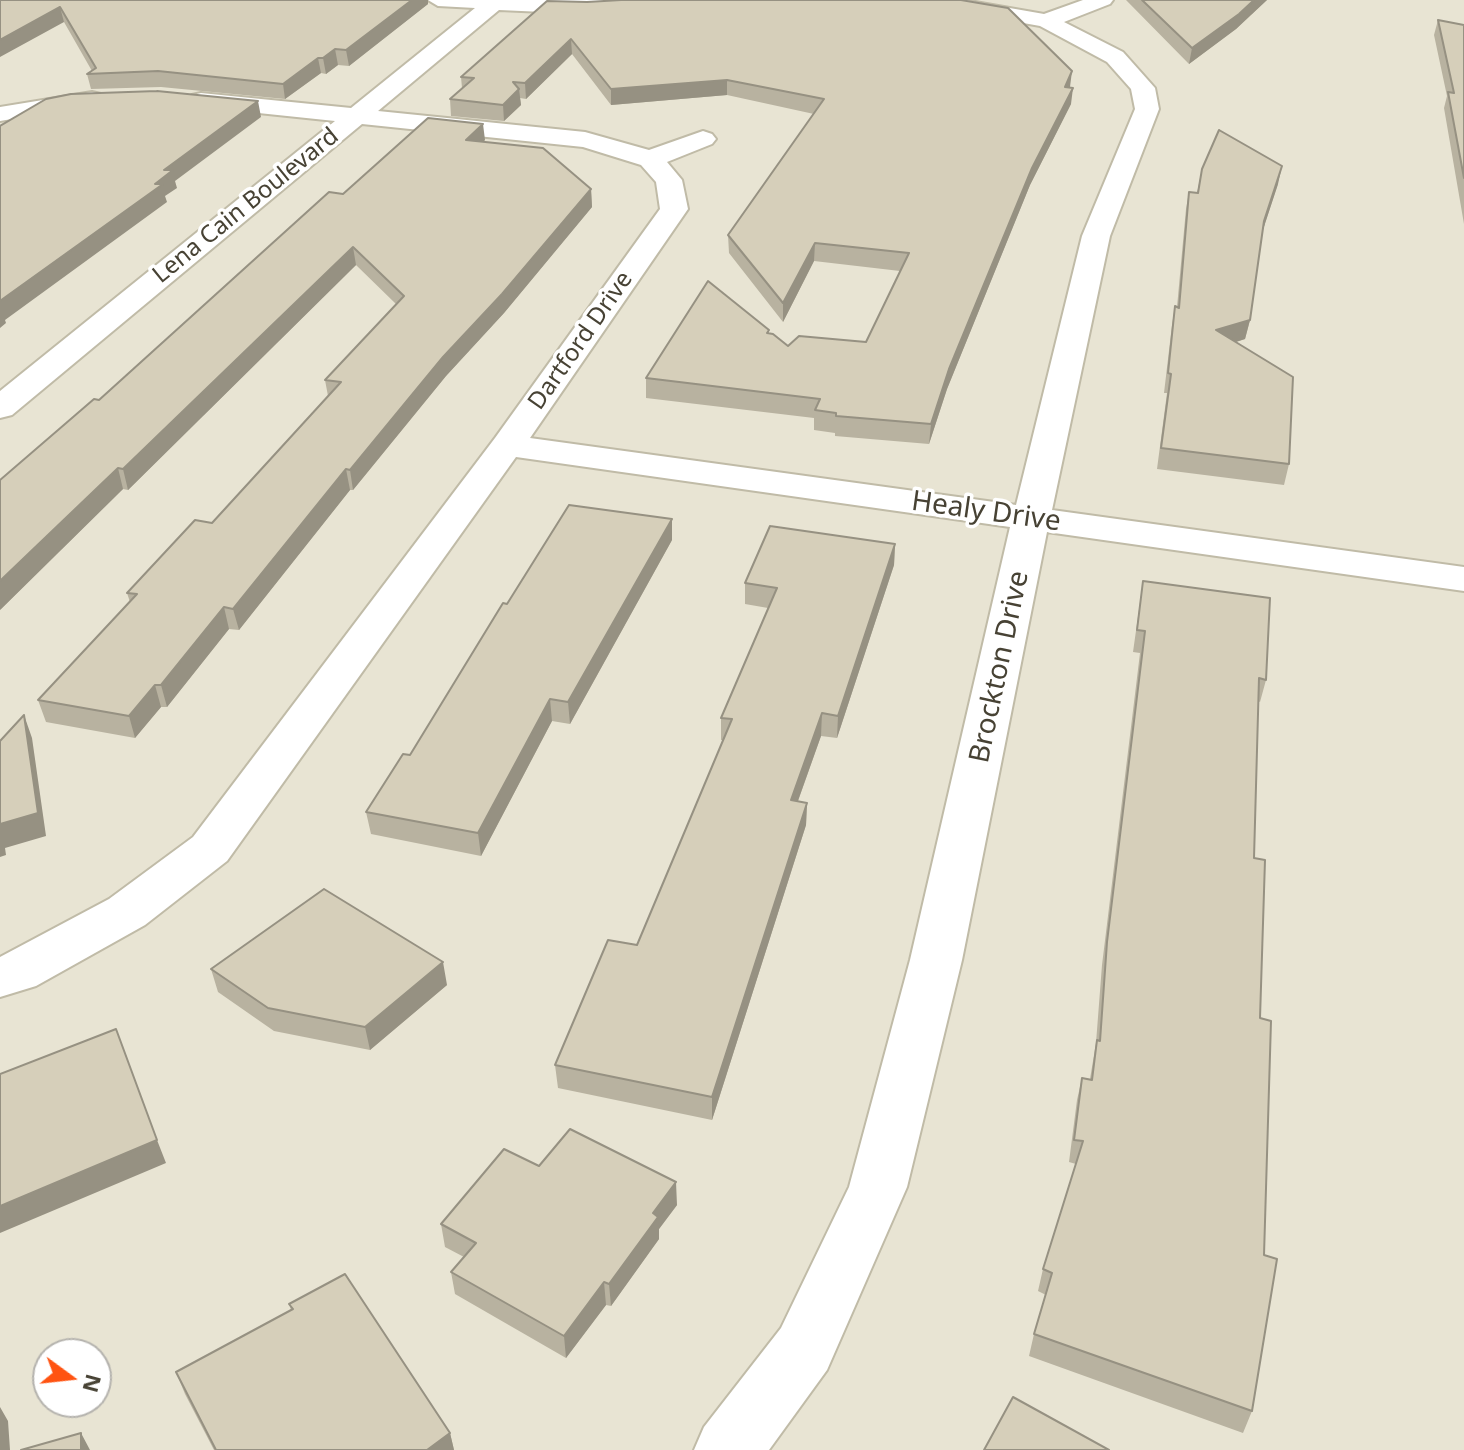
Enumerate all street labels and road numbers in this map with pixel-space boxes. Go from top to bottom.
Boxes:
street label: Lena Cain Boulevard [147,122,345,290]
street label: Dartford Drive [523,266,639,416]
street label: Healy Drive [909,485,1063,539]
street label: Brockton Drive [963,568,1037,766]

